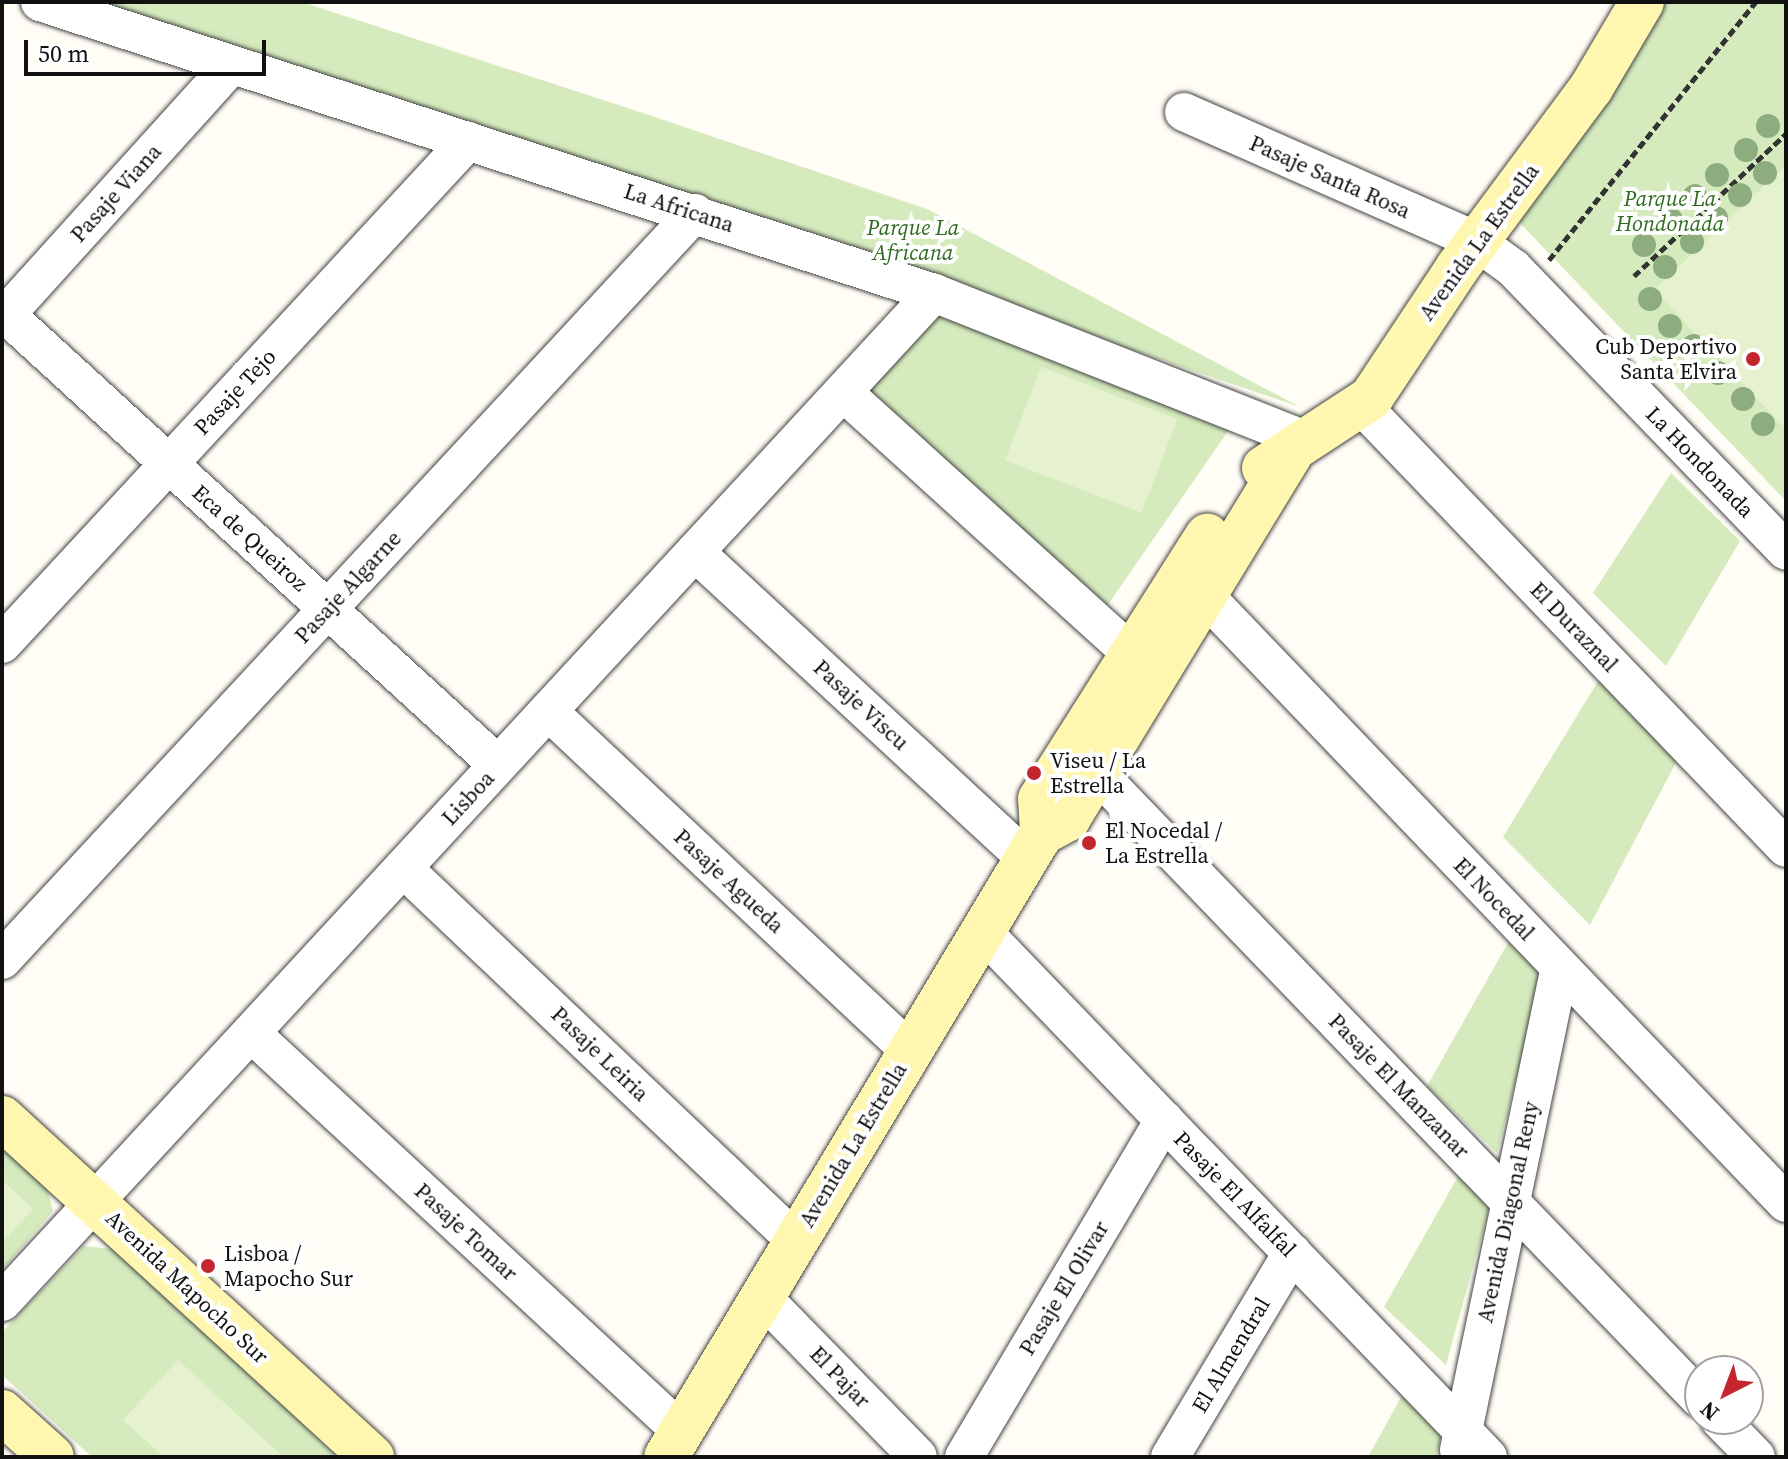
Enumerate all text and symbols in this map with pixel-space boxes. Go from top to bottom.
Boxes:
scale bar [28,24,270,74]
text: 50 m [38,37,89,70]
street label: Pasaje Santa Rosa [1245,130,1415,224]
street label: Pasaje Viana [65,138,167,248]
street label: Avenida La Estrella [1413,159,1545,325]
street label: La Africana [621,178,737,238]
park label: Parque La Hondonada [1616,185,1724,236]
park label: Parque La Africana [867,214,959,266]
place label: Cub Deportivo Santa Elvira [1595,333,1737,384]
street label: Pasaje Tejo [188,343,282,441]
marker: Cub Deportivo Santa Elvira [1744,350,1762,368]
street label: La Hondonada [1640,401,1760,523]
street label: Eca de Queiroz [187,479,313,597]
street label: Pasaje Algarne [289,525,407,649]
street label: El Duraznal [1525,577,1623,677]
street label: Pasaje Viscu [808,654,914,756]
place label: Viseu / La Estrella [1050,747,1146,798]
marker: Viseu / La Estrella [1025,764,1043,782]
street label: Lisboa [436,765,500,831]
place label: El Nocedal / La Estrella [1105,817,1222,868]
street label: Pasaje Agueda [669,823,789,939]
marker: El Nocedal / La Estrella [1080,834,1098,852]
street label: El Nocedal [1448,852,1540,946]
street label: Pasaje Leiria [546,1001,654,1107]
street label: Pasaje El Manzanar [1323,1008,1475,1164]
street label: Avenida La Estrella [793,1058,913,1232]
street label: Avenida Diagonal Reny [1472,1099,1544,1325]
street label: Pasaje El Alfalfal [1168,1126,1302,1262]
street label: Pasaje Tomar [409,1178,523,1286]
street label: Avenida Mapocho Sur [100,1205,274,1369]
street label: Pasaje El Olivar [1014,1216,1114,1360]
place label: Lisboa / Mapocho Sur [224,1240,353,1292]
marker: Lisboa / Mapocho Sur [199,1257,217,1275]
street label: El Almendral [1186,1293,1276,1417]
street label: El Pajar [804,1341,876,1413]
north arrow [1684,1355,1764,1435]
text: N [1693,1395,1725,1428]

